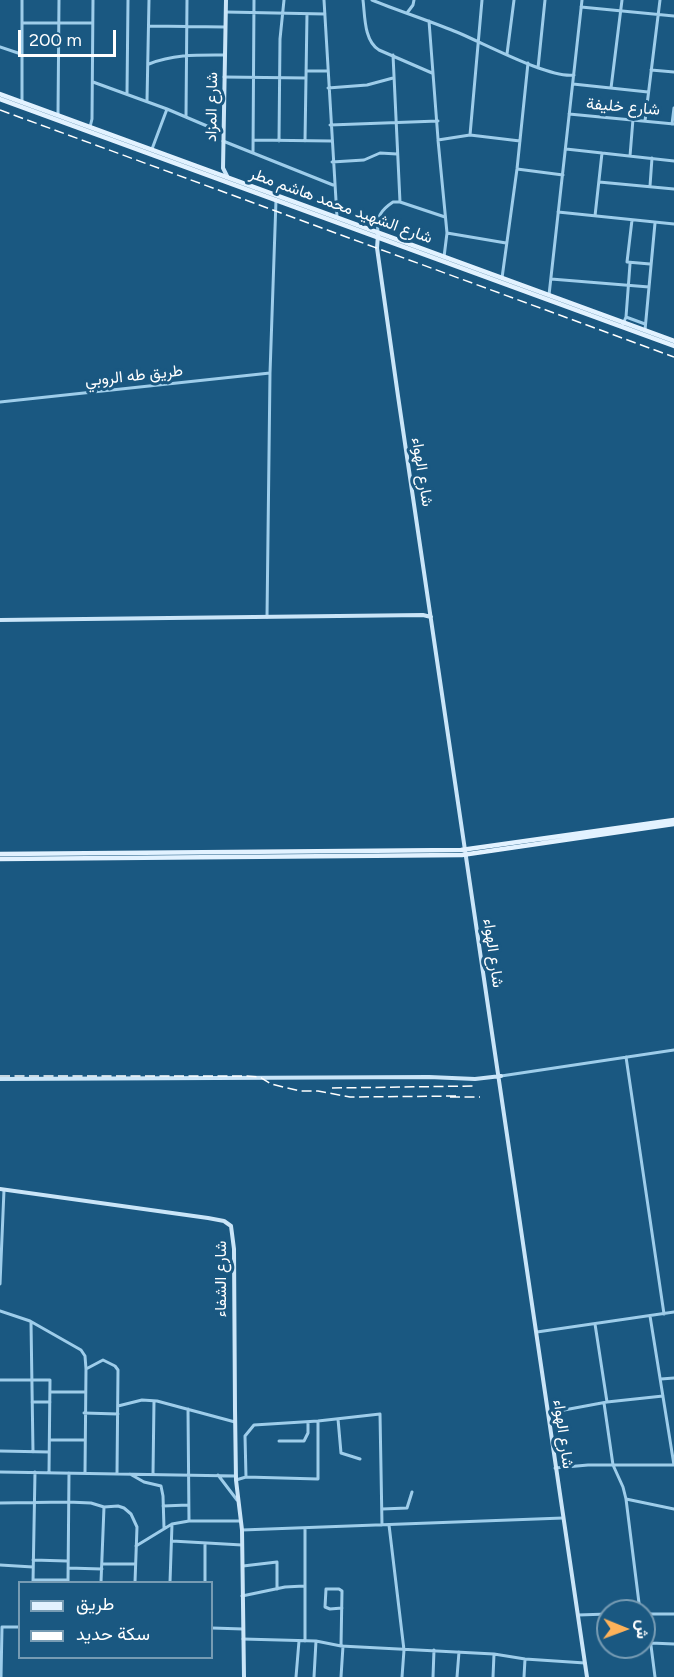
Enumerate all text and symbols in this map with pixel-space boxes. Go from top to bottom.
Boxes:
scale bar [21,18,118,56]
text: 200 m [29,29,82,51]
street label: شارع المزاد [202,72,222,142]
street label: شارع خليفة [585,94,661,120]
street label: شارع الشهيد محمد هاشم مطر [247,164,435,248]
street label: طريق طه الروبي [84,361,184,391]
street label: شارع الهواء [407,436,437,508]
street label: شارع الهواء [479,917,507,989]
street label: شارع الشفاء [211,1241,231,1317]
street label: شارع الهواء [549,1398,577,1470]
legend [18,1581,213,1659]
text: طريق [76,1593,114,1615]
north arrow [596,1599,656,1659]
text: ش [633,1619,652,1639]
text: سكة حديد [76,1623,150,1645]

